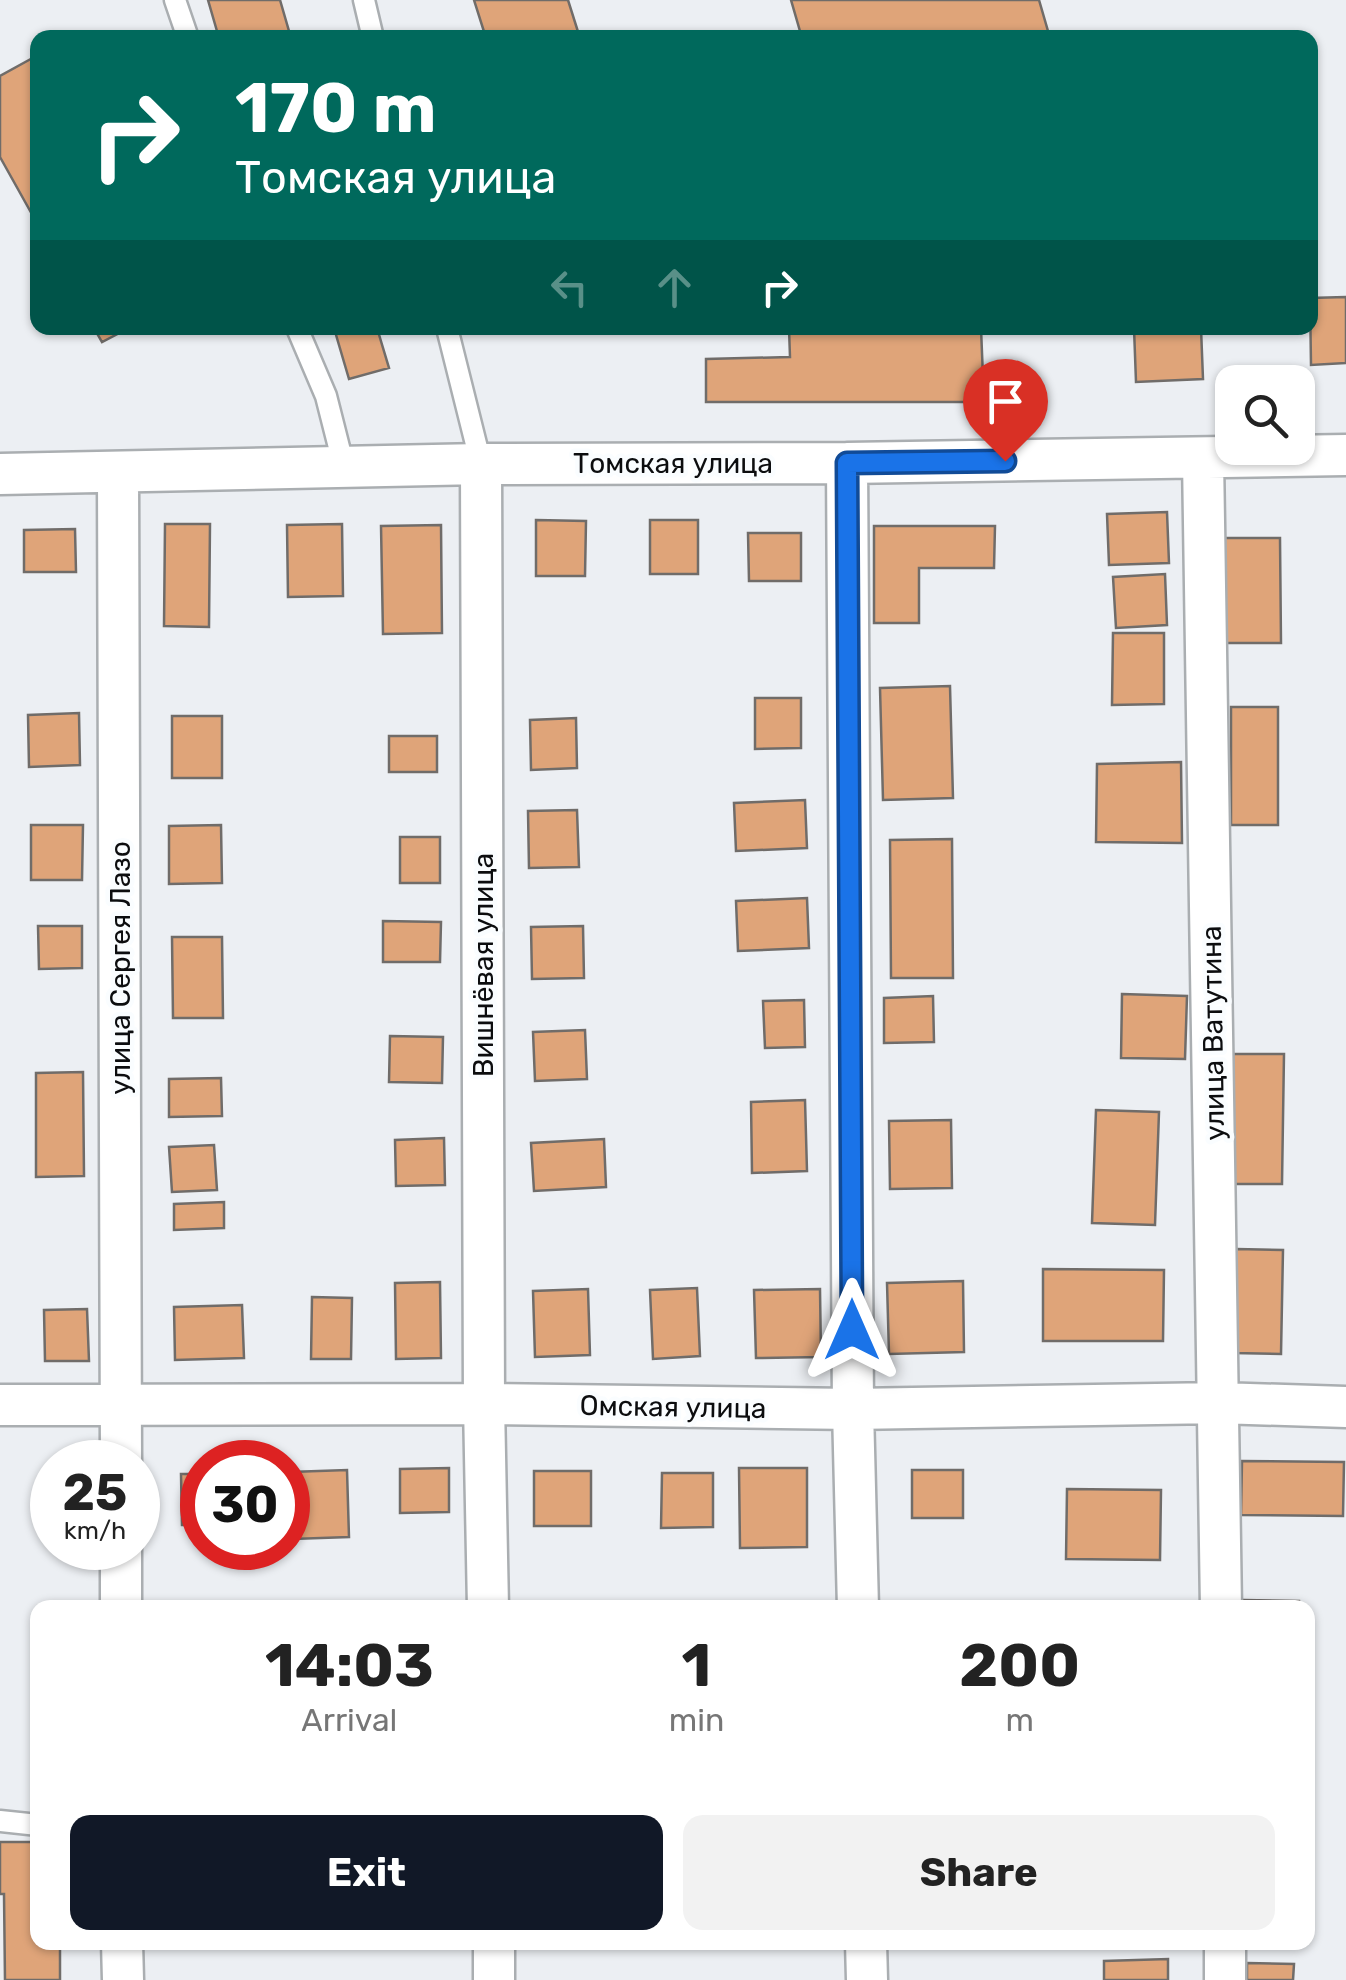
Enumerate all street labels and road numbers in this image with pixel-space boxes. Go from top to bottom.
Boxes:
street label: Томская улица [573,447,773,480]
street label: улица Сергея Лазо [104,841,137,1095]
street label: Вишнёвая улица [467,853,500,1077]
street label: улица Ватутина [1195,925,1231,1141]
street label: Омская улица [579,1389,767,1425]

